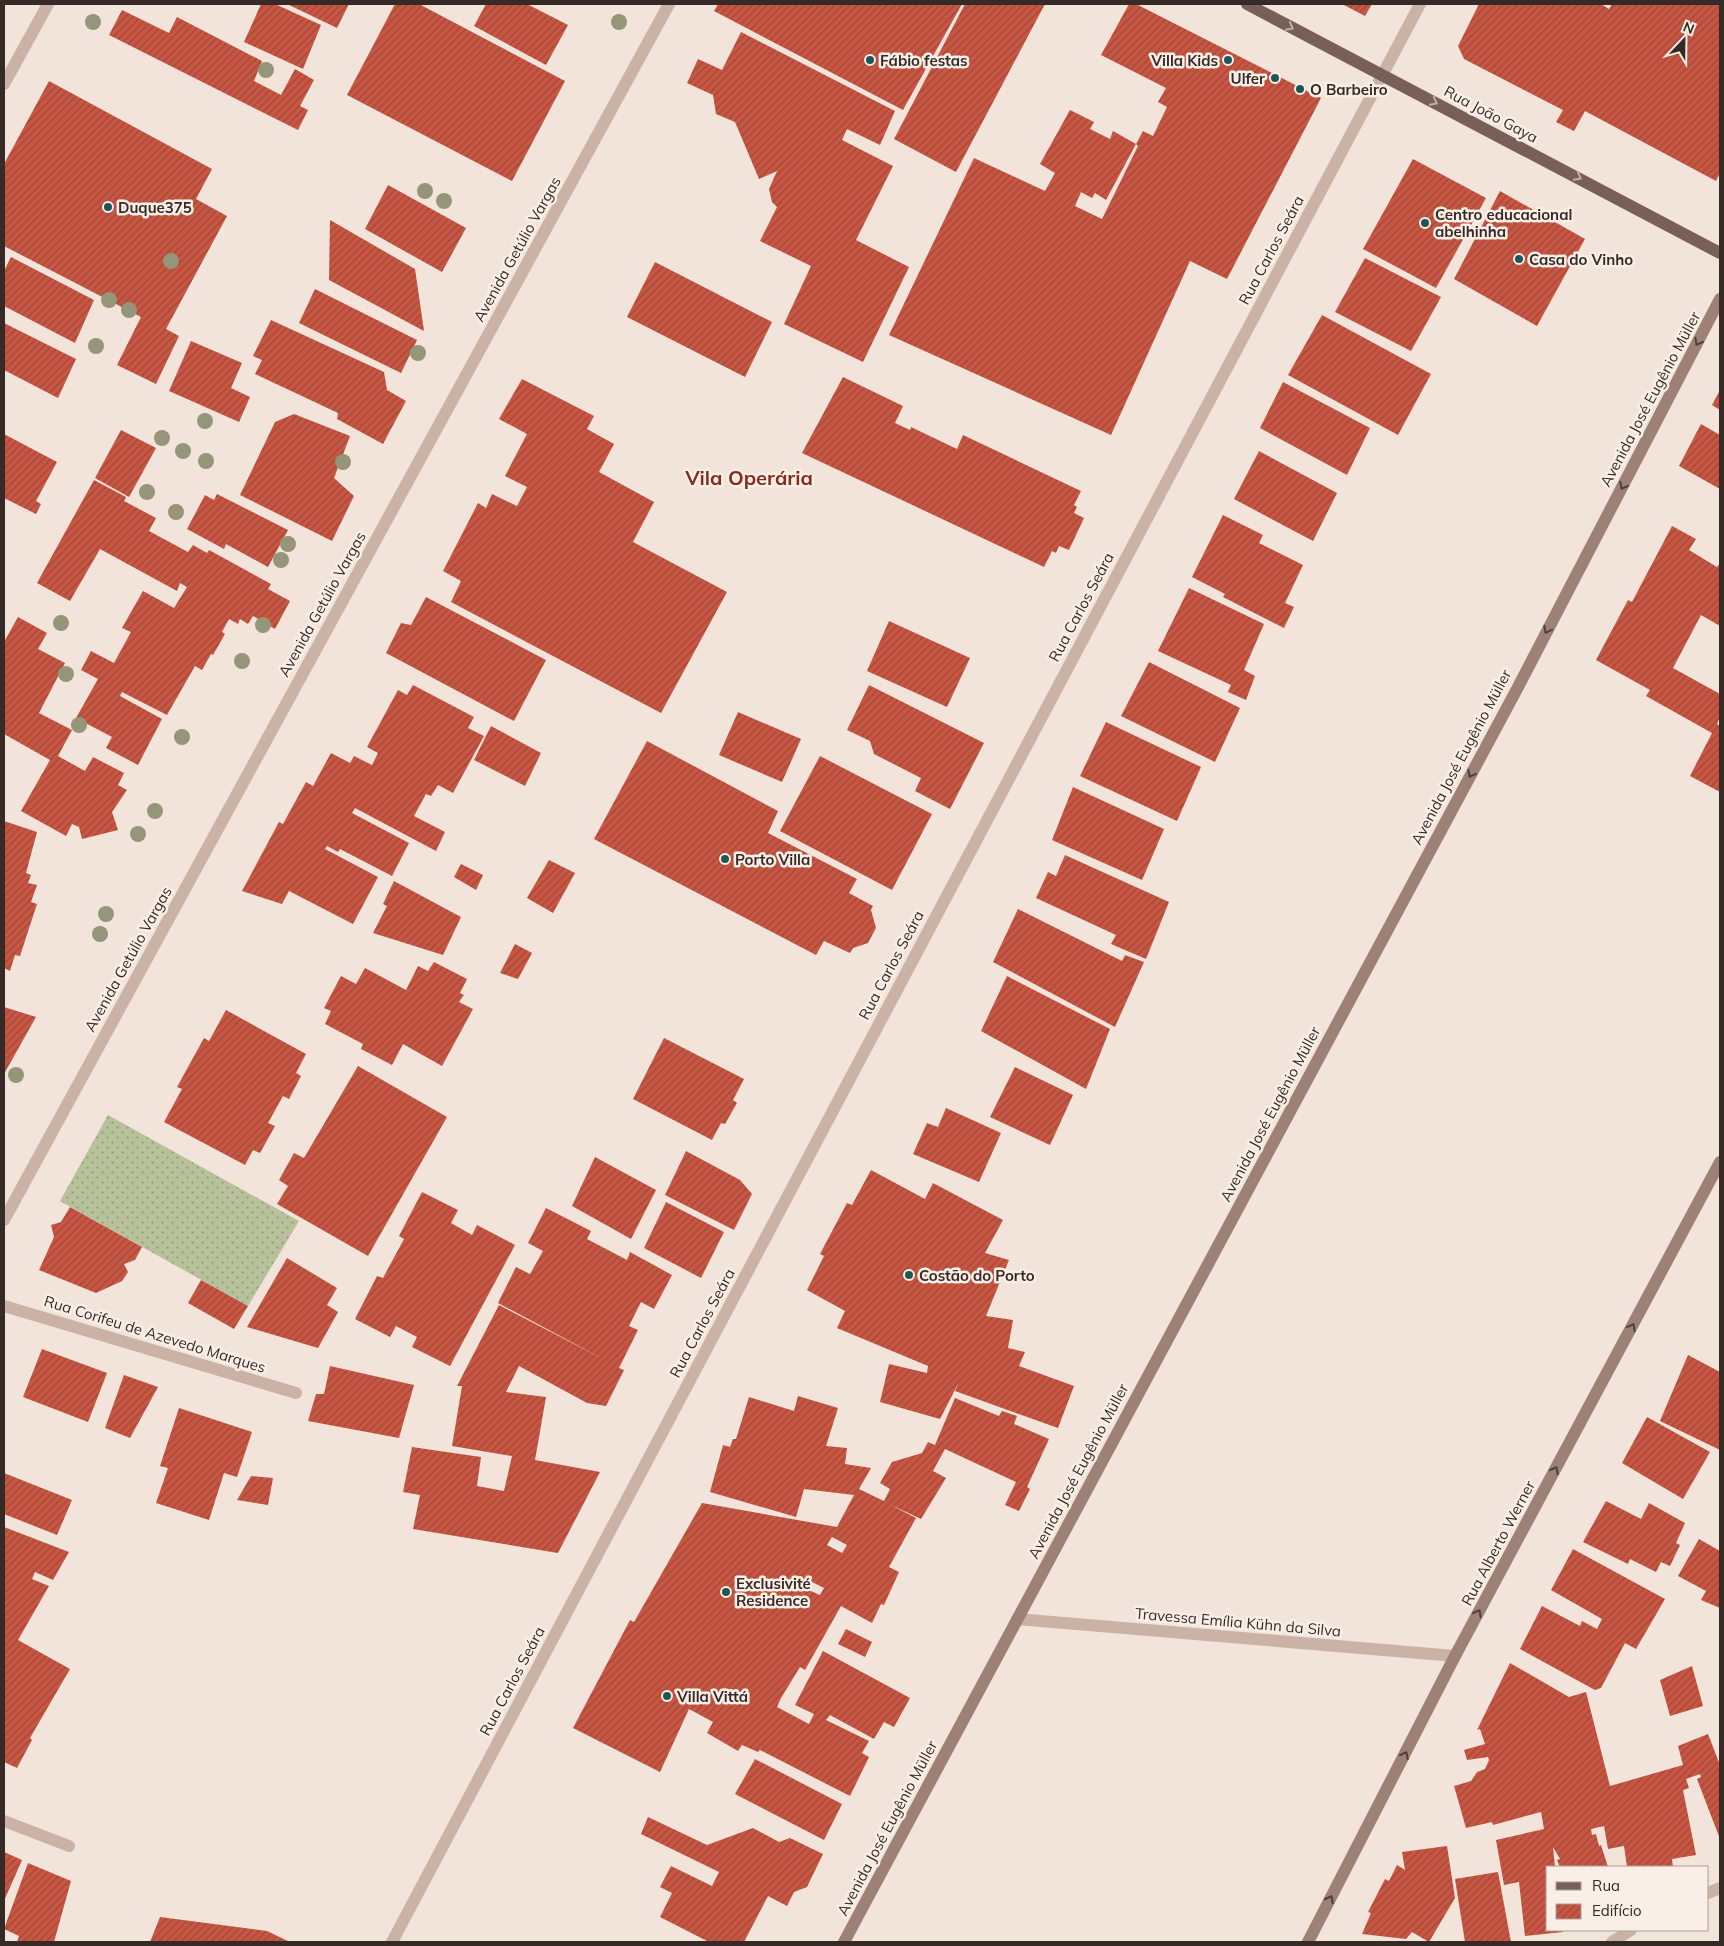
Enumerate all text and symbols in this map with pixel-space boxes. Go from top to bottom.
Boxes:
north arrow [1659,15,1709,65]
text: N [1681,18,1697,38]
one-way arrow [1285,20,1294,30]
place label: Fábio festas [880,51,968,70]
place label: Villa Kids [1150,51,1218,70]
marker: Fábio festas [864,54,876,66]
marker: Villa Kids [1222,54,1234,66]
place label: Ulfer [1231,69,1265,88]
marker: Ulfer [1269,72,1281,84]
place label: O Barbeiro [1310,80,1388,99]
street label: Rua João Gaya [1441,81,1541,147]
marker: O Barbeiro [1294,83,1306,95]
one-way arrow [1429,96,1438,106]
one-way arrow [1573,171,1582,181]
street label: Avenida Getúlio Vargas [469,173,565,325]
street label: Rua Carlos Seára [1234,192,1308,308]
place label: Duque375 [118,198,192,217]
marker: Duque375 [102,201,114,213]
place label: Centro educacional abelhinha [1435,205,1572,241]
marker: Centro educacional abelhinha [1419,217,1431,229]
place label: Casa do Vinho [1529,250,1633,269]
marker: Casa do Vinho [1513,253,1525,265]
street label: Avenida José Eugênio Müller [1596,308,1705,490]
one-way arrow [1694,337,1704,346]
district label: Vila Operária [684,465,813,490]
one-way arrow [1619,481,1629,490]
street label: Avenida Getúlio Vargas [274,528,370,680]
street label: Rua Carlos Seára [1044,549,1118,665]
one-way arrow [1543,625,1553,634]
street label: Avenida José Eugênio Müller [1407,666,1516,848]
one-way arrow [1467,769,1477,778]
place label: Porto Villa [735,850,810,869]
marker: Porto Villa [719,853,731,865]
street label: Avenida Getúlio Vargas [80,883,176,1035]
street label: Rua Carlos Seára [854,907,928,1023]
street label: Avenida José Eugênio Müller [1216,1023,1325,1205]
street label: Rua Carlos Seára [665,1265,739,1381]
place label: Costão do Porto [919,1266,1035,1285]
marker: Costão do Porto [903,1269,915,1281]
street label: Rua Corifeu de Azevedo Marques [42,1291,268,1377]
one-way arrow [1626,1323,1636,1332]
street label: Avenida José Eugênio Müller [1024,1380,1133,1562]
one-way arrow [1549,1466,1559,1475]
street label: Rua Alberto Werner [1457,1477,1539,1609]
place label: Exclusivité Residence [736,1574,811,1610]
marker: Exclusivité Residence [720,1586,732,1598]
street label: Travessa Emília Kühn da Silva [1134,1604,1342,1640]
one-way arrow [1472,1610,1482,1619]
street label: Rua Carlos Seára [475,1623,549,1739]
place label: Villa Vittá [676,1687,748,1706]
marker: Villa Vittá [661,1690,673,1702]
street label: Avenida José Eugênio Müller [833,1737,942,1919]
one-way arrow [1399,1751,1409,1760]
legend [1546,1866,1709,1931]
text: Rua [1592,1876,1620,1895]
one-way arrow [1324,1895,1334,1904]
text: Edifício [1592,1901,1642,1920]

